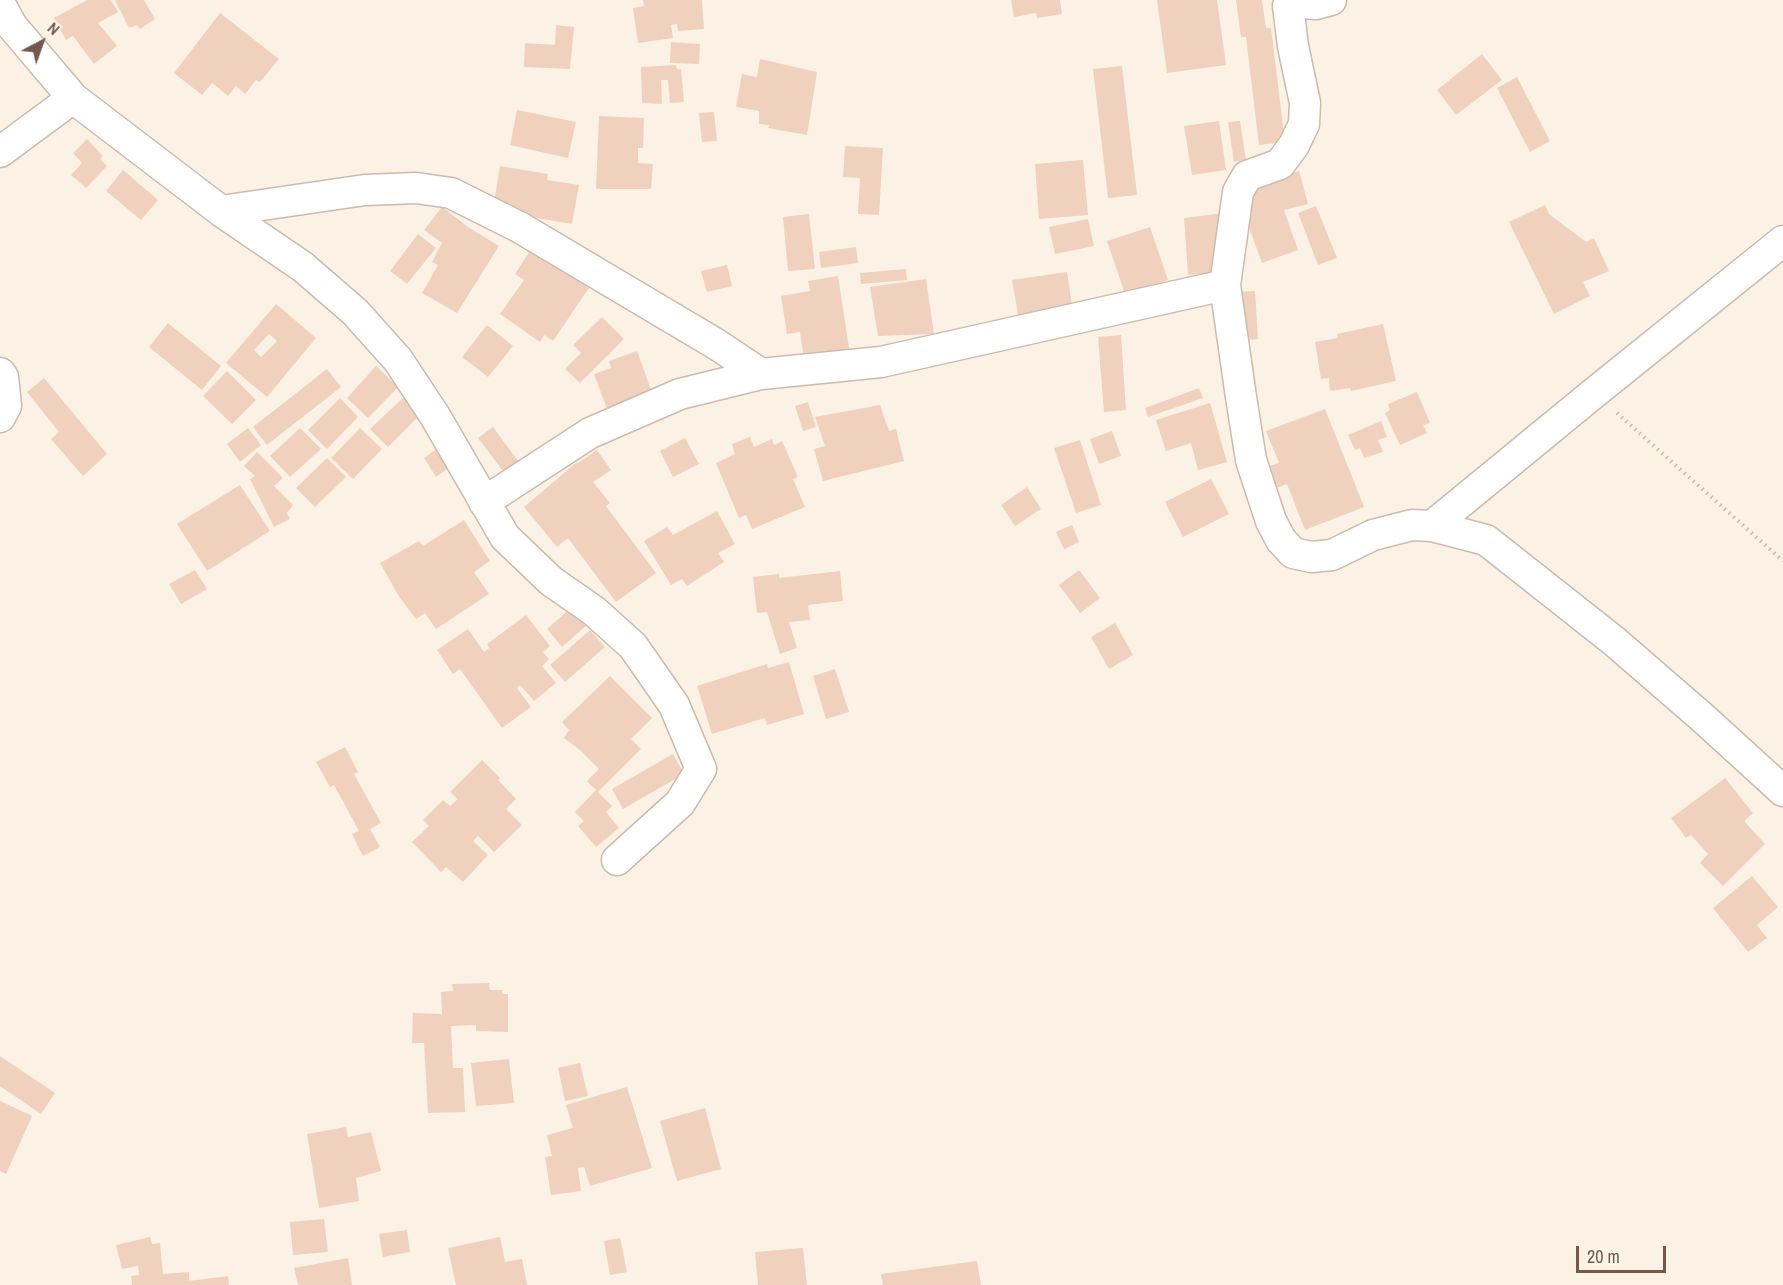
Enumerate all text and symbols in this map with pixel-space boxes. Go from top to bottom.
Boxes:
north arrow [12,12,72,72]
text: N [43,17,65,40]
scale bar [1579,1234,1669,1272]
text: 20 m [1587,1244,1620,1269]

